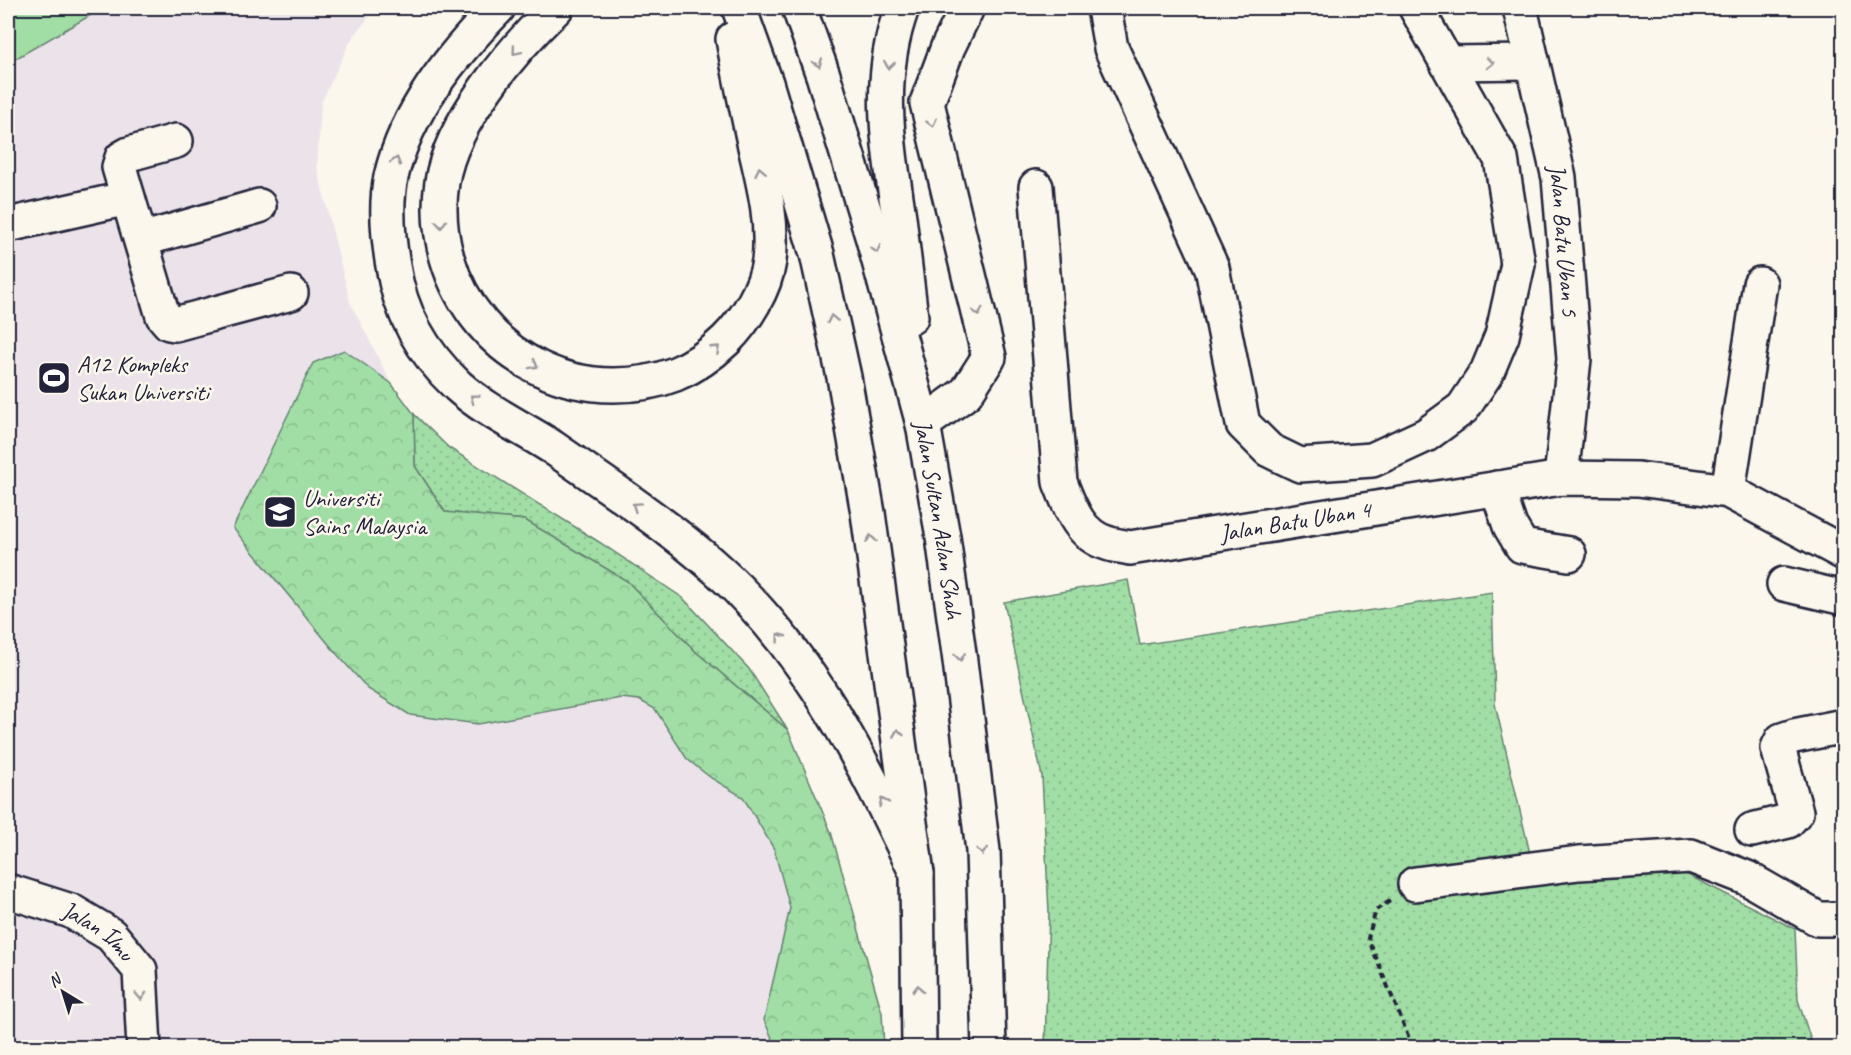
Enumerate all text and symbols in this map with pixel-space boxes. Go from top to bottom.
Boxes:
one-way arrow [513,44,524,55]
one-way arrow [1485,56,1494,69]
one-way arrow [811,57,824,68]
one-way arrow [883,59,896,69]
one-way arrow [925,117,938,127]
one-way arrow [389,156,402,167]
street label: Jalan Batu Uban 5 [1541,160,1586,319]
one-way arrow [754,166,767,176]
one-way arrow [435,220,448,229]
one-way arrow [869,243,881,254]
one-way arrow [971,307,984,317]
one-way arrow [826,315,839,325]
one-way arrow [709,345,720,356]
place label: A12 Kompleks Sukan Universiti [77,349,212,407]
one-way arrow [528,358,538,369]
sports icon: A12 Kompleks Sukan Universiti [36,360,72,396]
one-way arrow [470,394,481,405]
street label: Jalan Sultan Azlan Shah [907,415,969,623]
place label: Universiti Sains Malaysia [303,483,428,541]
school or university icon: Universiti Sains Malaysia [262,494,298,530]
street label: Jalan Batu Uban 4 [1217,494,1375,548]
one-way arrow [632,502,643,513]
one-way arrow [866,535,878,544]
one-way arrow [776,633,787,644]
one-way arrow [953,653,965,662]
one-way arrow [893,728,905,737]
one-way arrow [878,798,890,809]
one-way arrow [976,847,989,856]
street label: Jalan Ilmu [58,894,143,969]
north arrow [33,962,93,1022]
text: N [44,968,67,992]
one-way arrow [912,985,924,994]
one-way arrow [135,991,148,1000]

